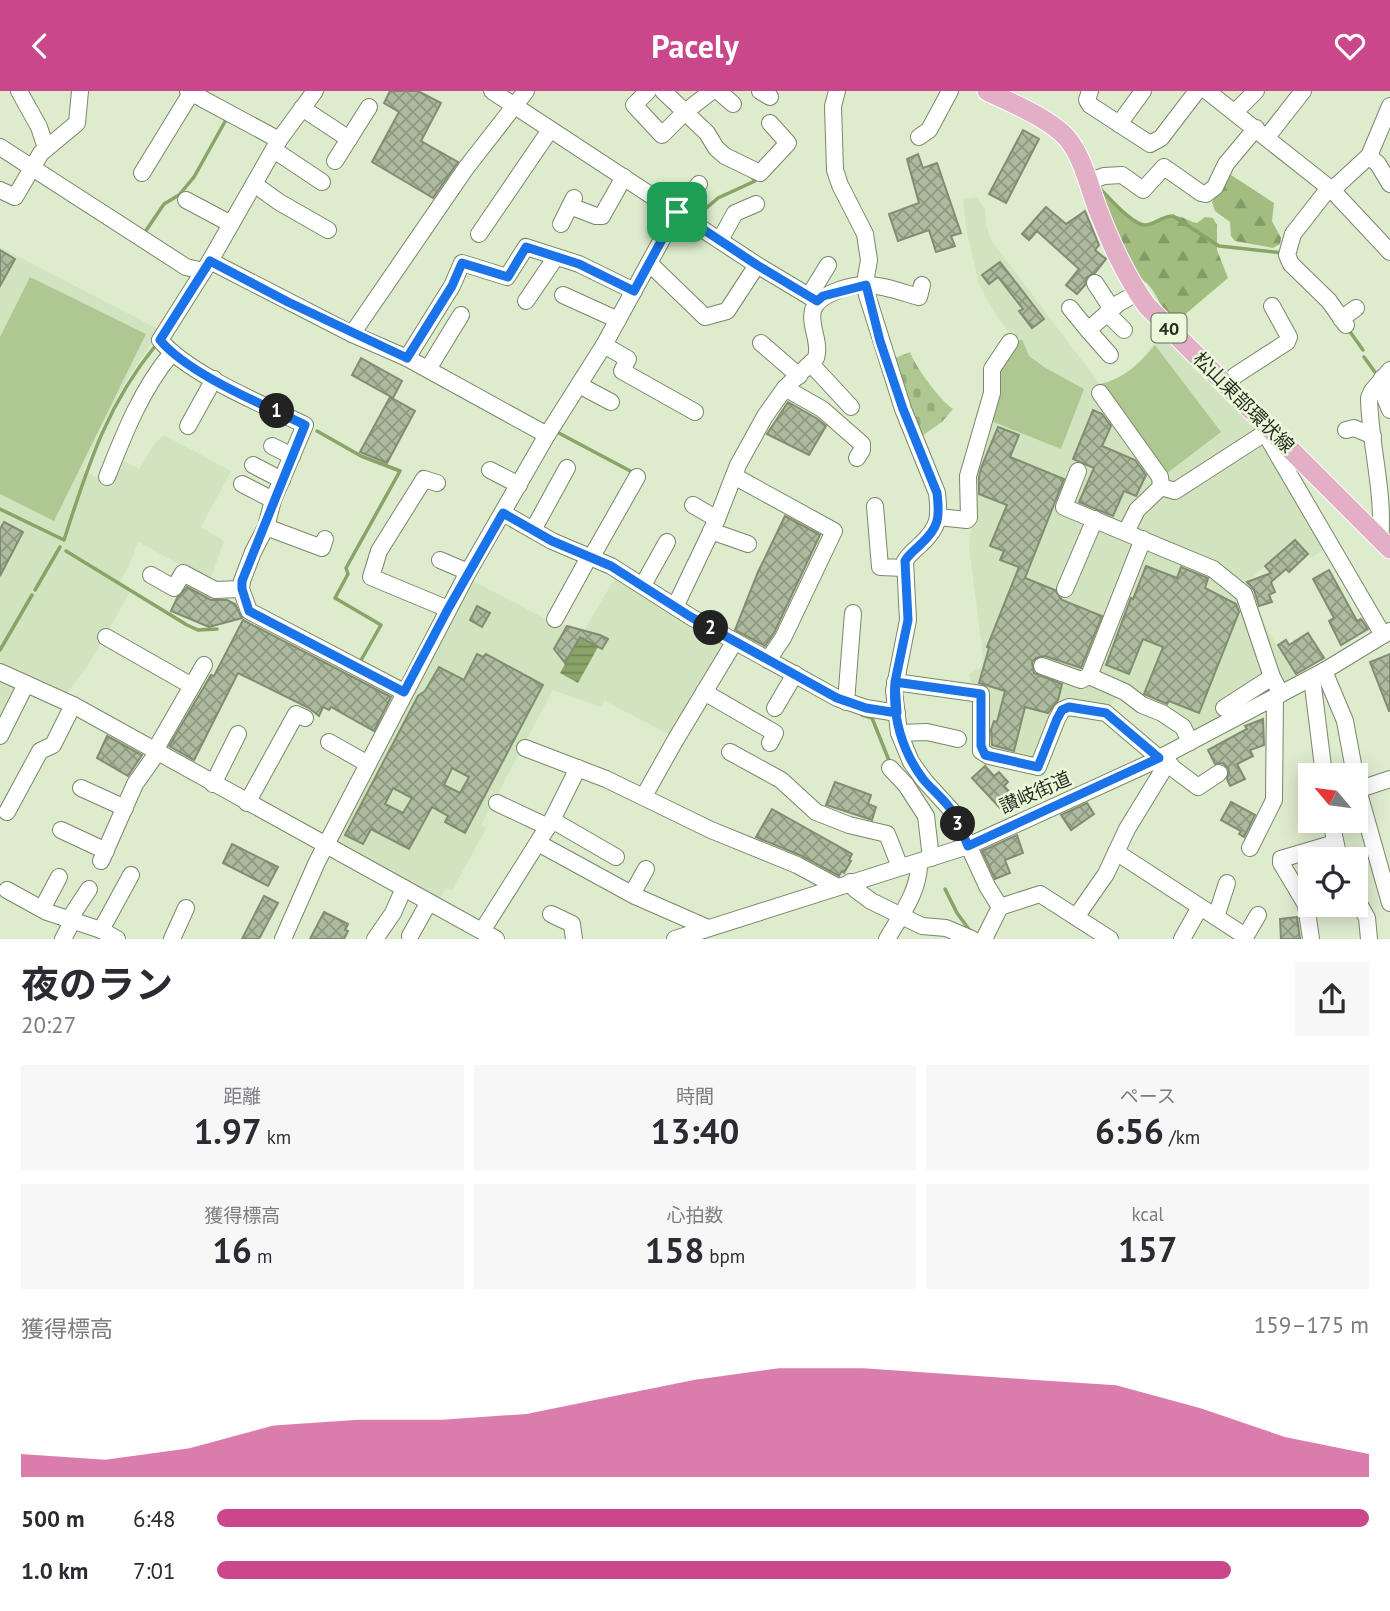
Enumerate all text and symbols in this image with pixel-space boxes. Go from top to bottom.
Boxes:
text: Pacely [651,25,739,67]
icon: back [21,27,59,65]
icon: heart [1331,27,1369,65]
pin [647,182,707,242]
icon: arrive [658,193,696,231]
road number: 40 [1152,313,1186,342]
street label: 松山東部環状線 [1188,346,1300,458]
pin: 1 [260,393,294,429]
text: 1 [271,398,282,422]
pin: 2 [694,611,728,645]
text: 2 [705,615,716,639]
north arrow [1298,763,1368,833]
map controls [1298,763,1368,917]
street label: 讃岐街道 [995,766,1075,818]
pin: 3 [940,807,976,841]
text: 3 [952,811,963,835]
button: locate [1298,847,1368,917]
text: 夜のラン [21,959,173,1008]
button: share [1295,962,1369,1036]
text: 20:27 [21,1010,76,1039]
text: 距離 [223,1084,261,1108]
text: 時間 [676,1084,714,1108]
text: ペース [1120,1084,1176,1108]
text: 1.97 [193,1108,262,1154]
text: 13:40 [651,1108,739,1154]
text: 6:56 [1095,1108,1164,1154]
text: km [262,1125,291,1149]
text: /km [1164,1125,1200,1149]
text: kcal [1131,1202,1164,1226]
text: 獲得標高 [204,1203,280,1227]
text: 心拍数 [666,1203,724,1227]
text: 157 [1118,1226,1177,1272]
text: 16 [212,1227,252,1273]
text: 158 [645,1227,704,1273]
text: m [252,1244,272,1268]
text: bpm [704,1244,745,1268]
text: 159–175 m [1254,1310,1369,1339]
text: 獲得標高 [21,1314,113,1343]
text: 500 m [21,1504,84,1533]
text: 6:48 [133,1504,176,1533]
text: 1.0 km [21,1556,88,1585]
text: 7:01 [133,1556,176,1585]

